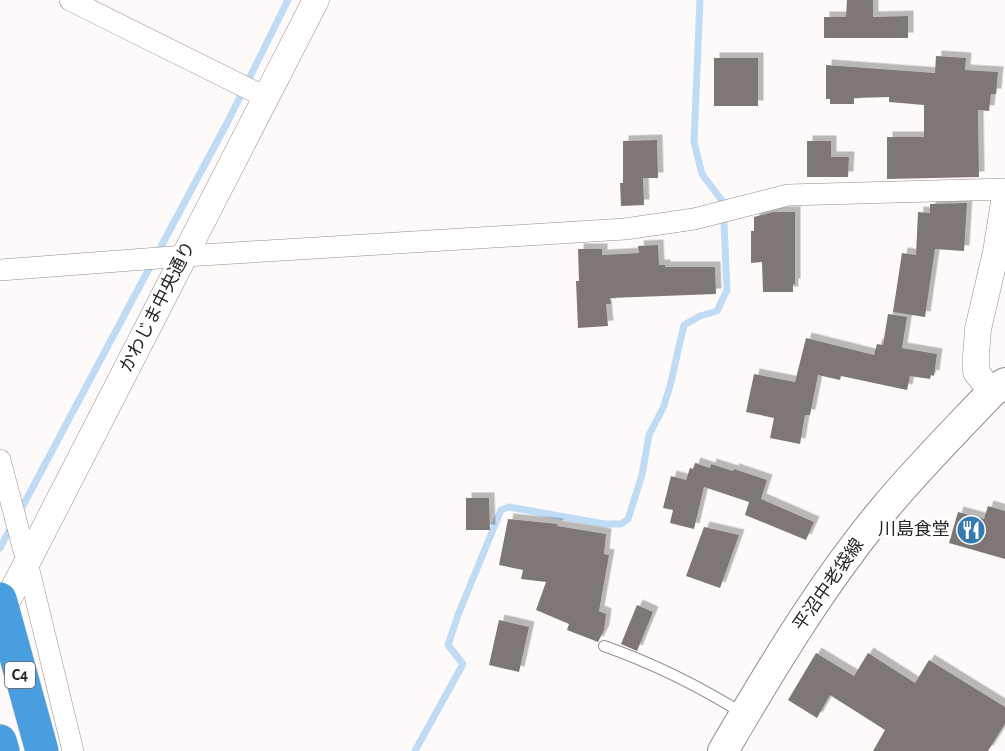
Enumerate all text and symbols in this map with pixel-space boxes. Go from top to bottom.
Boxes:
street label: かわじま中央通り [116,238,199,375]
restaurant icon: 川島食堂 [955,514,987,546]
place label: 川島食堂 [878,519,950,539]
street label: 平沼中老袋線 [789,534,867,634]
road number: C4 [5,662,35,688]

